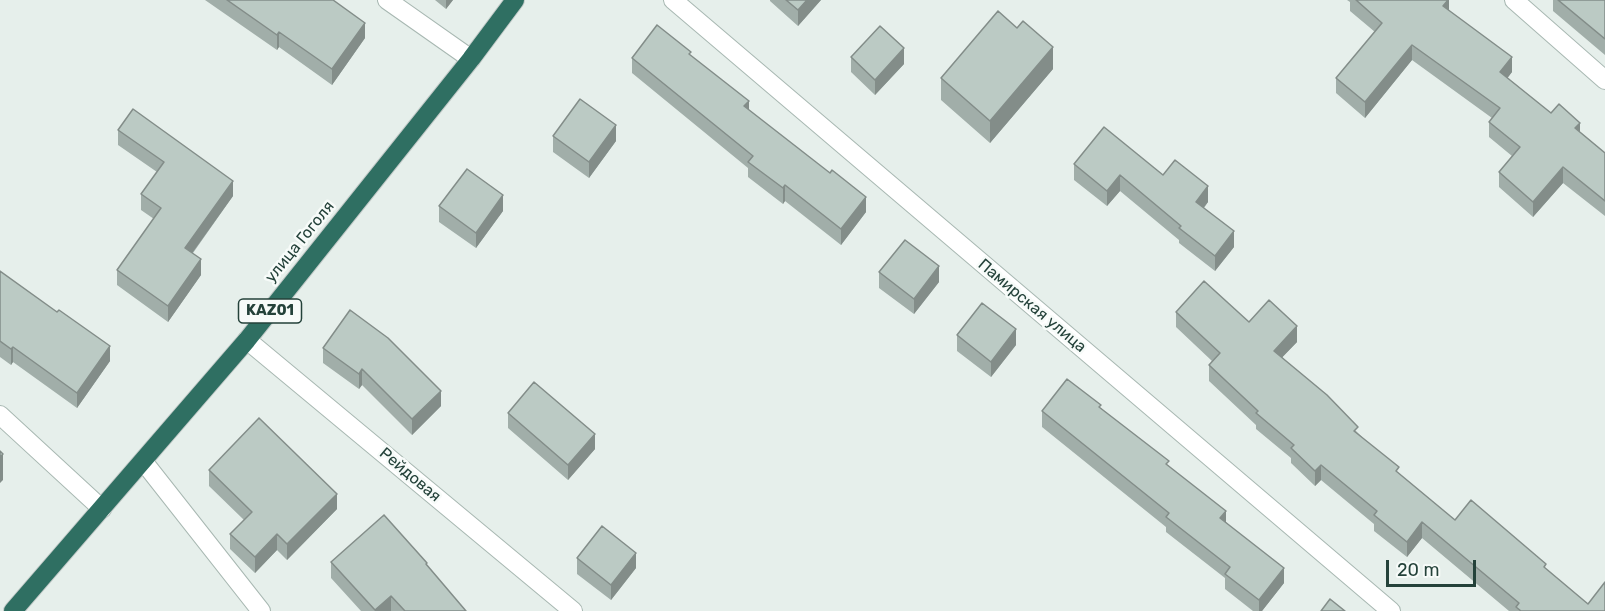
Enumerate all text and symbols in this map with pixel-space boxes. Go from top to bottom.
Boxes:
street label: улица Гоголя [261,197,339,287]
street label: Памирская улица [974,255,1090,357]
road number: KАZ01 [238,299,302,323]
street label: Рейдовая [375,444,445,506]
scale bar [1389,548,1479,586]
text: 20 m [1397,559,1439,581]

